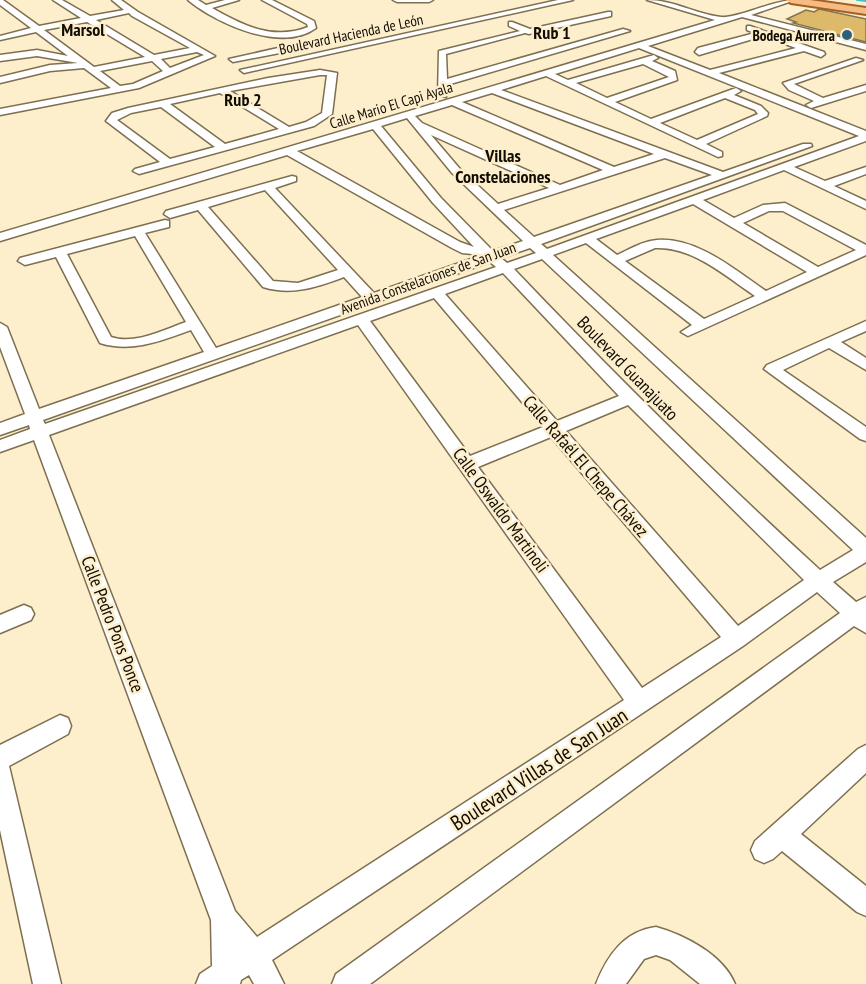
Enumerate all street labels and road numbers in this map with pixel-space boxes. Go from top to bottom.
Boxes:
street label: Boulevard Hacienda de León [277,9,425,59]
street label: Calle Mario El Capi Ayala [327,77,455,133]
street label: Avenida Constelaciones de San Juan [338,237,518,319]
street label: Boulevard Guanajuato [572,311,684,425]
street label: Calle Rafaél El Chepe Chávez [518,390,654,542]
street label: Calle Oswaldo Martinoli [448,443,554,577]
street label: Calle Pedro Pons Ponce [76,553,150,695]
street label: Boulevard Villas de San Juan [445,702,633,836]

